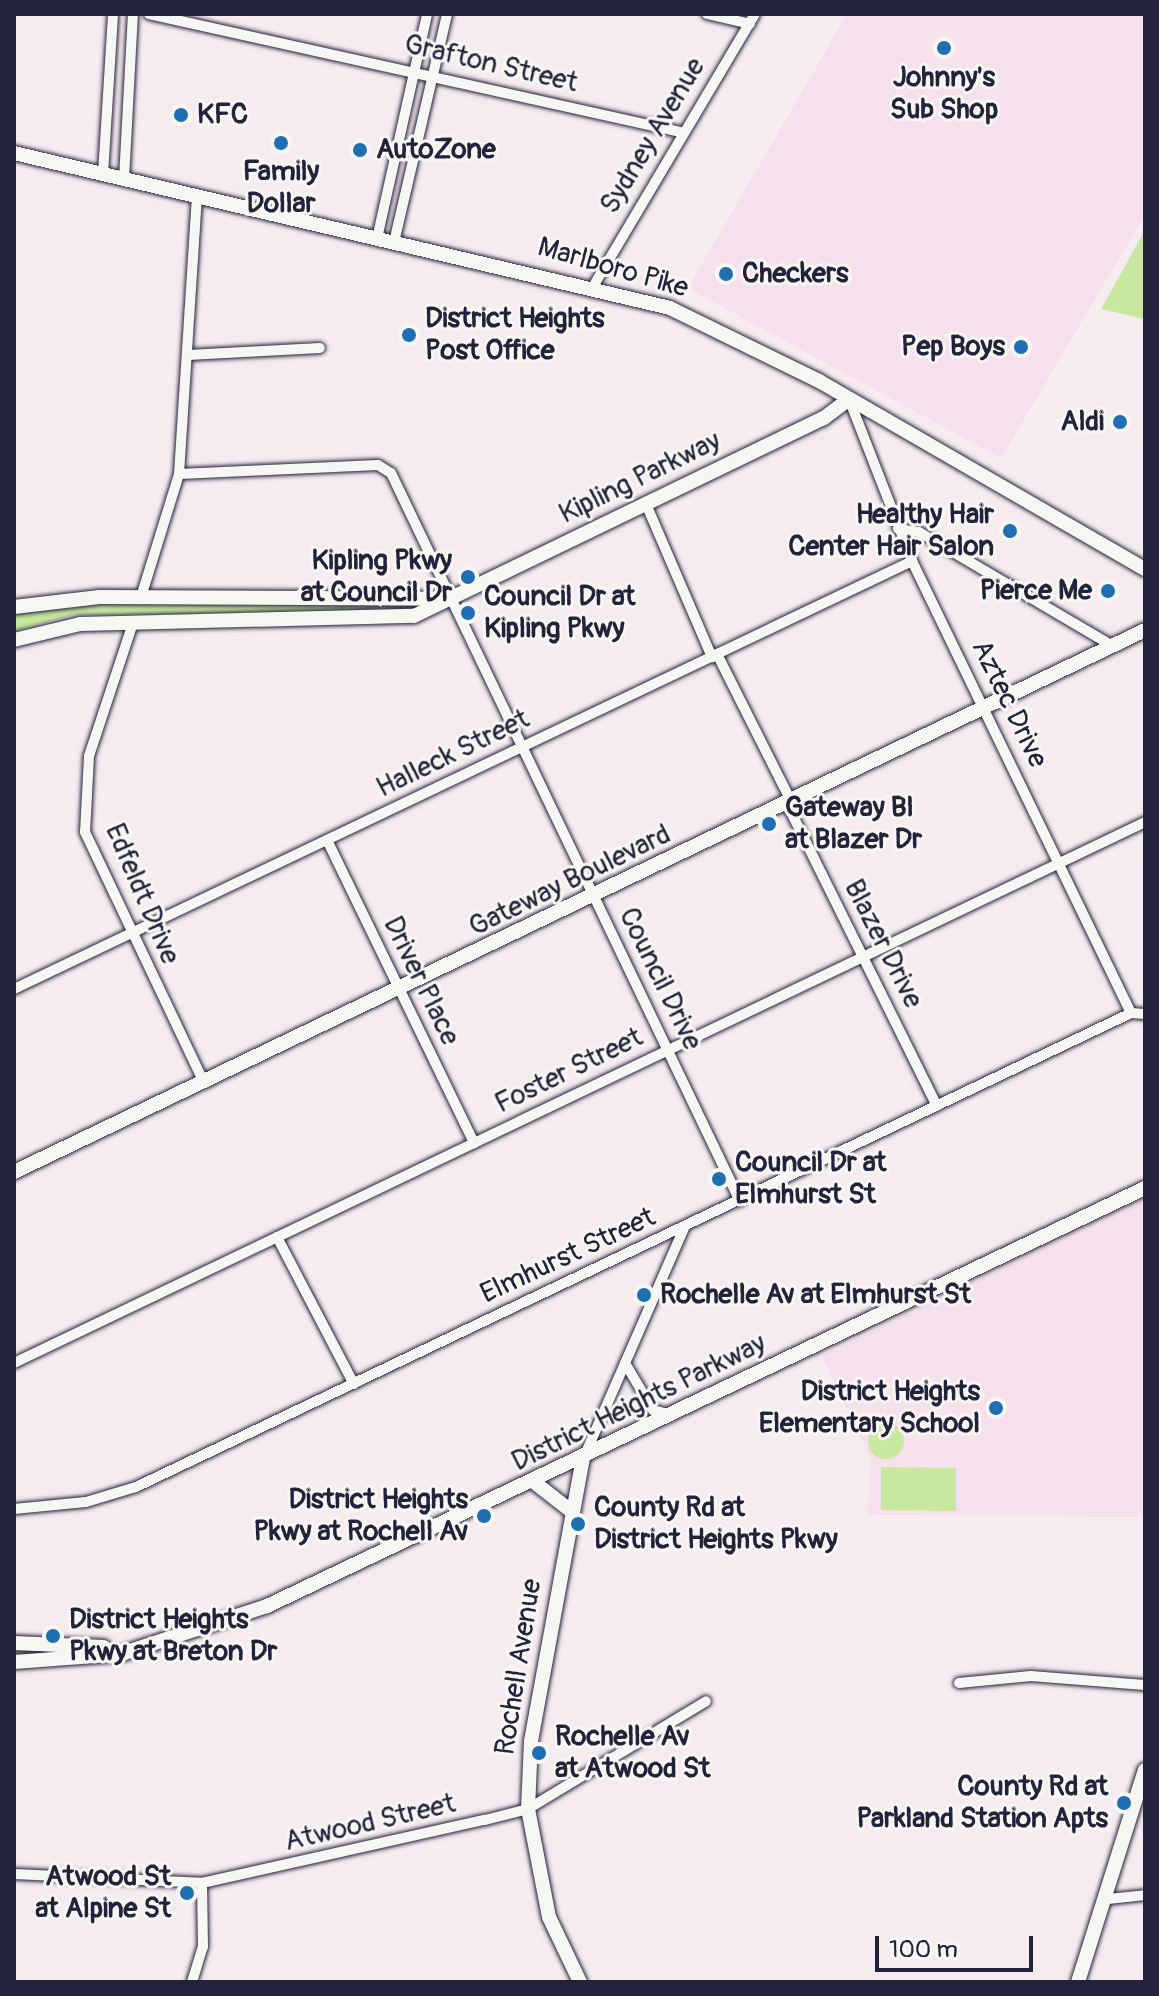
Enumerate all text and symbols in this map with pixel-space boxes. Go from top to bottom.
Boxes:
street label: Grafton Street [401,28,581,100]
marker: Johnny's Sub Shop [935,39,953,57]
street label: Sydney Avenue [593,52,713,220]
place label: Johnny's Sub Shop [890,61,998,127]
place label: KFC [197,98,248,132]
marker: KFC [172,106,190,124]
place label: AutoZone [376,133,496,167]
marker: Family Dollar [272,134,290,152]
marker: AutoZone [351,141,369,159]
place label: Family Dollar [243,155,319,221]
street label: Marlboro Pike [534,230,692,306]
place label: Checkers [742,257,848,291]
marker: Checkers [717,265,735,283]
place label: District Heights Post Office [425,302,605,368]
marker: District Heights Post Office [400,326,418,344]
place label: Pep Boys [901,330,1005,364]
marker: Pep Boys [1012,338,1030,356]
place label: Aldi [1060,405,1104,439]
marker: Aldi [1111,413,1129,431]
street label: Kipling Parkway [554,424,726,532]
place label: Healthy Hair Center Hair Salon [788,498,994,564]
marker: Healthy Hair Center Hair Salon [1001,522,1019,540]
place label: Kipling Pkwy at Council Dr [301,544,452,610]
marker: Kipling Pkwy at Council Dr [459,568,477,586]
place label: Pierce Me [980,574,1092,608]
place label: Council Dr at Kipling Pkwy [484,580,635,646]
marker: Pierce Me [1099,582,1117,600]
marker: Council Dr at Kipling Pkwy [459,604,477,622]
street label: Aztec Drive [964,635,1054,773]
street label: Halleck Street [371,703,535,805]
place label: Gateway Bl at Blazer Dr [785,791,922,857]
marker: Gateway Bl at Blazer Dr [760,815,778,833]
street label: Gateway Boulevard [464,818,676,944]
street label: Edfeldt Drive [97,819,187,969]
street label: Blazer Drive [836,874,930,1014]
street label: Council Drive [611,902,709,1056]
street label: Driver Place [375,911,467,1051]
street label: Foster Street [490,1021,648,1121]
place label: Council Dr at Elmhurst St [735,1146,886,1212]
marker: Council Dr at Elmhurst St [710,1170,728,1188]
street label: Elmhurst Street [475,1201,661,1311]
place label: Rochelle Av at Elmhurst St [660,1278,971,1312]
marker: Rochelle Av at Elmhurst St [635,1286,653,1304]
street label: District Heights Parkway [506,1327,772,1479]
place label: District Heights Elementary School [759,1375,980,1441]
marker: District Heights Elementary School [987,1399,1005,1417]
place label: District Heights Pkwy at Rochell Av [253,1483,468,1549]
place label: County Rd at District Heights Pkwy [594,1491,838,1557]
marker: District Heights Pkwy at Rochell Av [475,1507,493,1525]
marker: County Rd at District Heights Pkwy [569,1515,587,1533]
street label: Rochell Avenue [488,1577,550,1757]
place label: District Heights Pkwy at Breton Dr [69,1603,277,1669]
marker: District Heights Pkwy at Breton Dr [44,1627,62,1645]
place label: Rochelle Av at Atwood St [555,1720,710,1786]
marker: Rochelle Av at Atwood St [530,1744,548,1762]
place label: County Rd at Parkland Station Apts [857,1770,1108,1836]
street label: Atwood Street [281,1787,459,1859]
marker: County Rd at Parkland Station Apts [1115,1794,1133,1812]
place label: Atwood St at Alpine St [35,1860,171,1926]
marker: Atwood St at Alpine St [178,1884,196,1902]
scale bar [879,1920,1037,1970]
text: 100 m [889,1935,958,1964]

